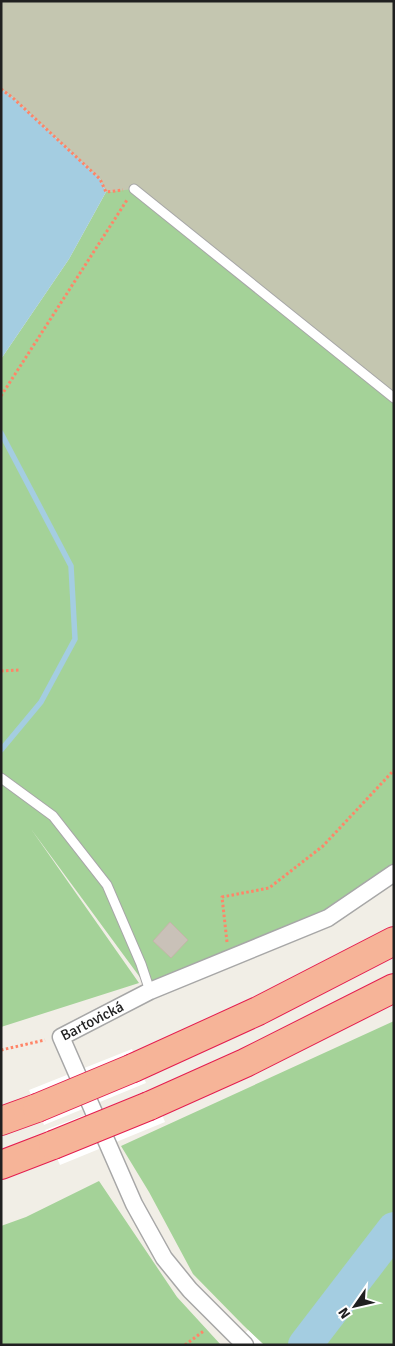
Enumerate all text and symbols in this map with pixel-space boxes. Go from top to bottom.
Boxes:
street label: Bartovická [58,997,127,1045]
north arrow [330,1281,380,1331]
text: N [335,1304,354,1322]

